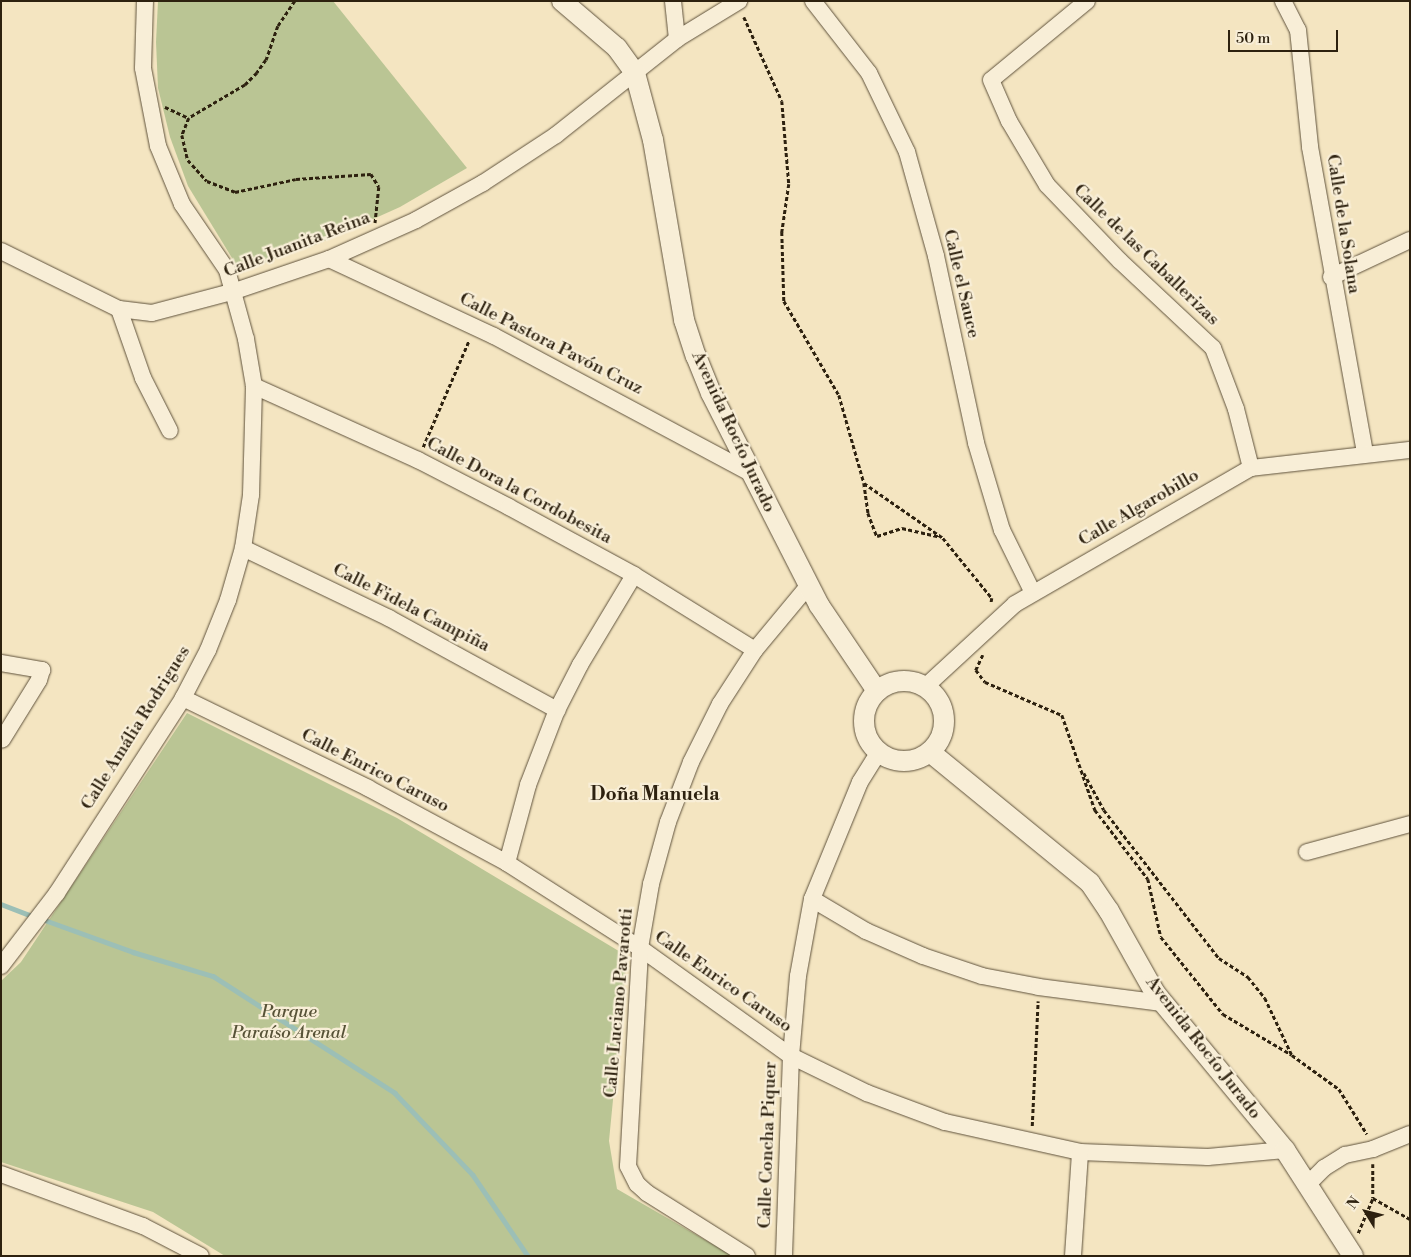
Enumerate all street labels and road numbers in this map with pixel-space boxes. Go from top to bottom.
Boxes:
street label: Calle de la Solana [1321,153,1365,295]
street label: Calle de las Caballerizas [1069,180,1223,330]
street label: Calle Juanita Reina [221,207,373,283]
street label: Calle el Sauce [938,228,984,340]
street label: Calle Pastora Pavón Cruz [456,288,646,400]
street label: Avenida Rocío Jurado [686,348,780,516]
street label: Calle Dora la Cordobesita [423,433,615,549]
street label: Calle Algarobillo [1075,465,1203,551]
street label: Calle Fidela Campiña [329,559,493,657]
street label: Calle Amália Rodrigues [77,642,195,814]
street label: Calle Enrico Caruso [297,724,453,818]
street label: Calle Luciano Pavarotti [600,907,638,1099]
street label: Calle Enrico Caruso [650,926,796,1038]
street label: Avenida Rocío Jurado [1141,972,1265,1124]
street label: Calle Concha Piquer [754,1061,782,1229]

